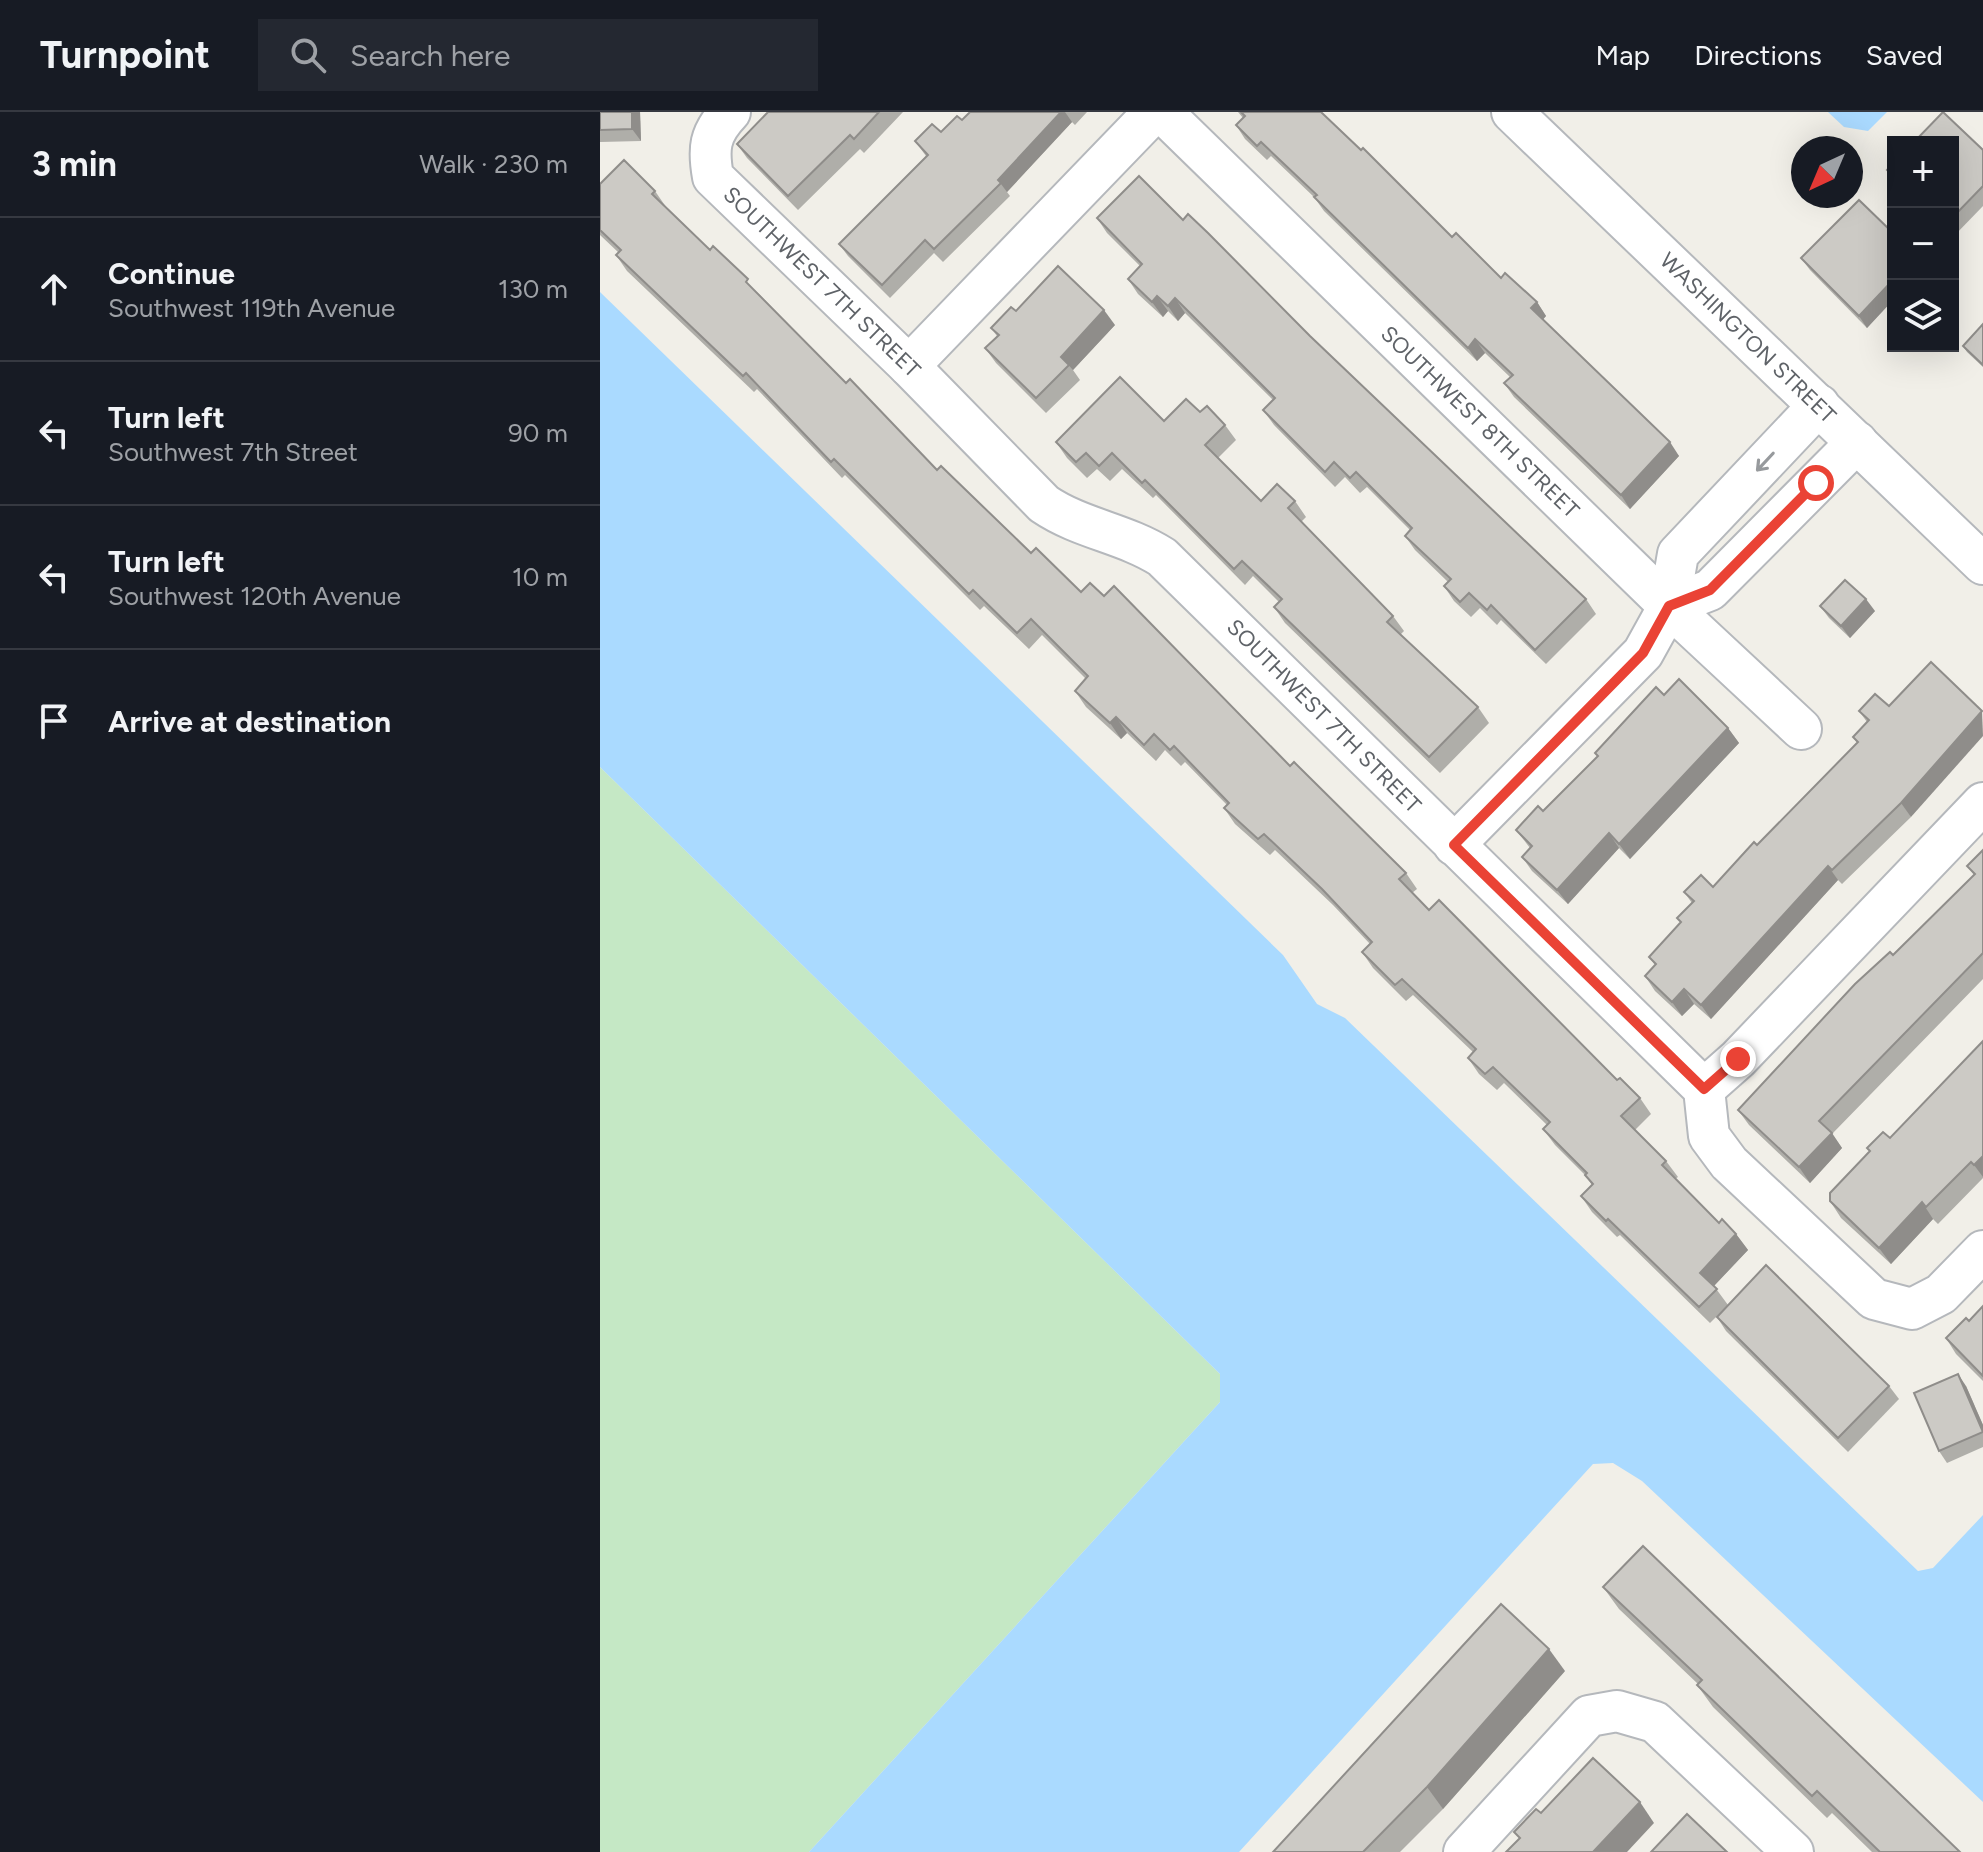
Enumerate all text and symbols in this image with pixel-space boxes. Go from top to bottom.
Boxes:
search box [258,19,818,91]
text: Turnpoint [40,32,210,78]
icon: search [286,33,330,77]
text: Search here [350,37,510,74]
text: Map [1596,38,1650,72]
text: Directions [1694,38,1822,72]
text: Saved [1866,38,1943,72]
north arrow [1791,136,1863,208]
map controls [1887,136,1959,352]
button: + [1887,136,1959,208]
text: 3 min [32,144,117,185]
text: Walk · 230 m [419,148,568,180]
street label: SOUTHWEST 7TH STREET [718,181,926,383]
button: − [1887,208,1959,280]
street label: WASHINGTON STREET [1654,247,1842,429]
text: Continue [108,255,235,292]
icon: ahead [32,267,76,311]
text: 130 m [498,273,568,305]
button: layers [1887,280,1959,352]
text: Southwest 119th Avenue [108,292,395,324]
street label: SOUTHWEST 8TH STREET [1375,320,1585,524]
text: Turn left [108,399,225,436]
icon: left [32,411,76,455]
text: 90 m [508,417,568,449]
text: Southwest 7th Street [108,436,358,468]
one-way arrow [1757,451,1775,471]
route start [1798,465,1834,501]
text: Turn left [108,543,225,580]
icon: left [32,555,76,599]
text: 10 m [512,561,568,593]
text: Southwest 120th Avenue [108,580,401,612]
street label: SOUTHWEST 7TH STREET [1221,613,1427,819]
icon: arrive [32,699,76,743]
text: Arrive at destination [108,703,391,740]
route end [1720,1041,1756,1077]

